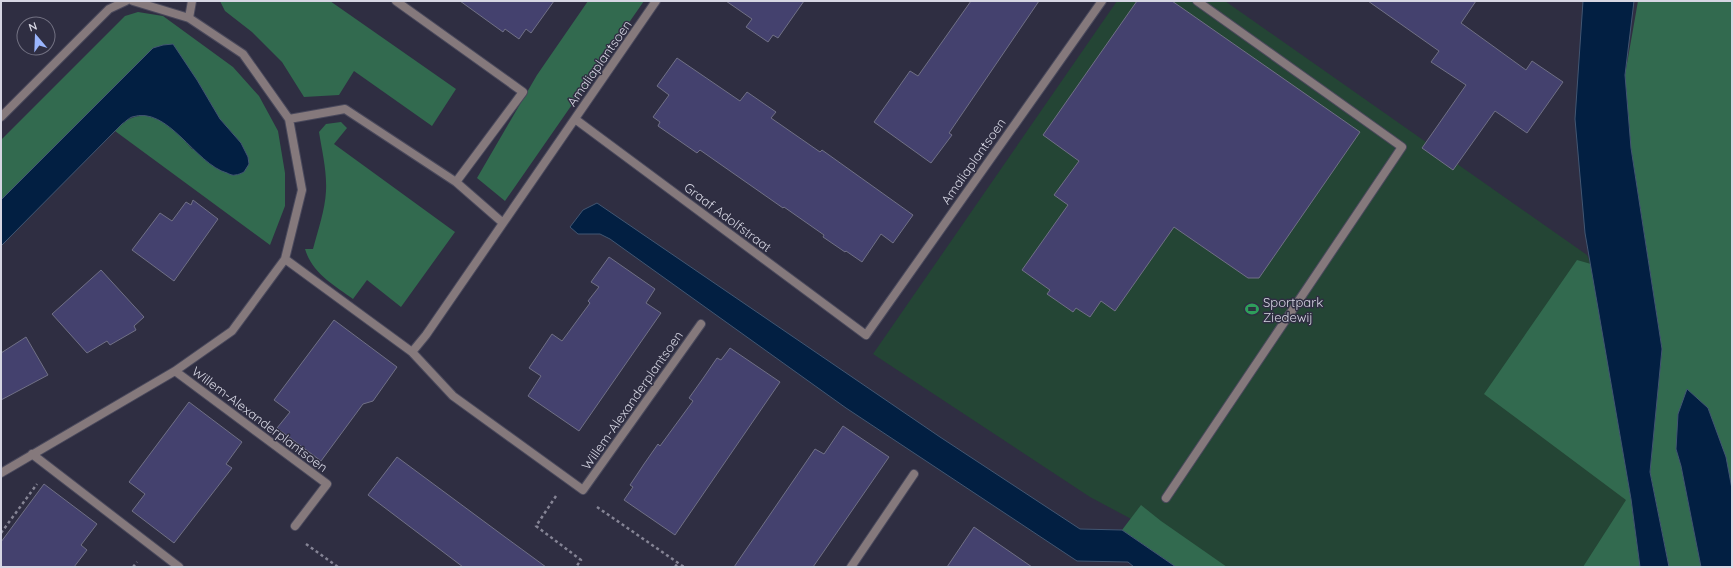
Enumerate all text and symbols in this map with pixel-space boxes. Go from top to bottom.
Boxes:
north arrow [16,16,56,56]
street label: Amaliaplantsoen [563,17,635,109]
text: N [27,19,39,34]
street label: Amaliaplantsoen [937,115,1009,207]
street label: Graaf Adolfstraat [681,179,775,255]
place label: Sportpark Ziedewij [1263,294,1323,325]
sports icon: Sportpark Ziedewij [1244,301,1260,317]
street label: Willem-Alexanderplantsoen [578,328,686,472]
street label: Willem-Alexanderplantsoen [189,363,331,475]

